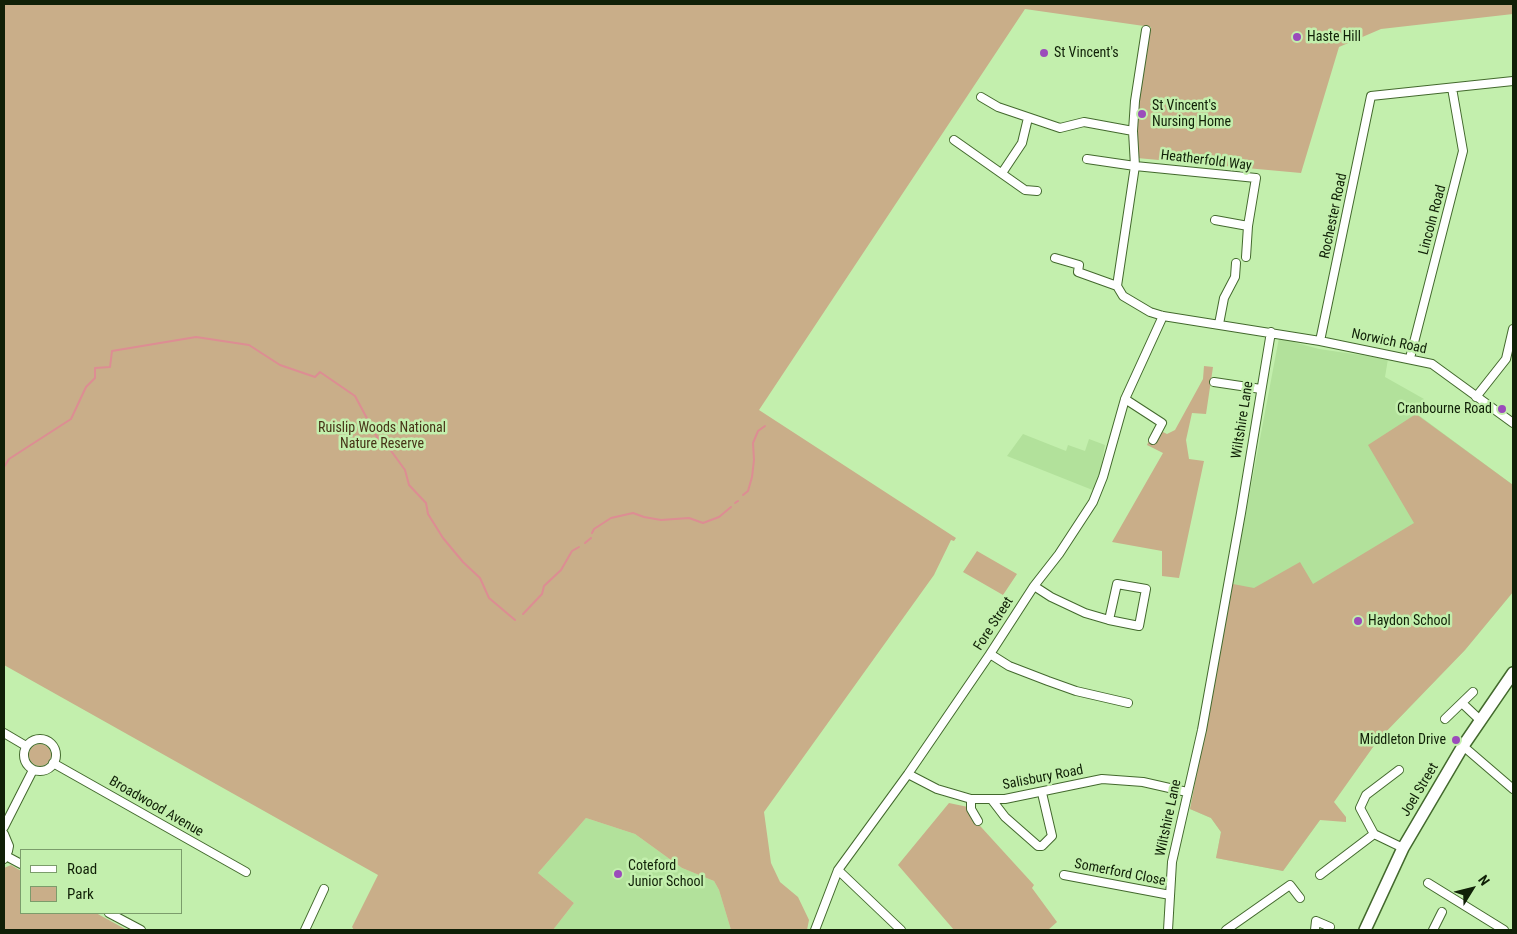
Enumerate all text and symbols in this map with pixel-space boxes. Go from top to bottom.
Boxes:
place label: Haste Hill [1307,29,1361,45]
marker: Haste Hill [1291,31,1303,43]
place label: St Vincent's [1054,45,1119,61]
marker: St Vincent's [1038,47,1050,59]
place label: St Vincent's Nursing Home [1152,98,1231,130]
marker: St Vincent's Nursing Home [1136,108,1148,120]
street label: Heatherfold Way [1160,147,1252,175]
street label: Rochester Road [1317,172,1351,260]
street label: Lincoln Road [1416,183,1450,257]
street label: Norwich Road [1350,326,1428,358]
street label: Wiltshire Lane [1229,380,1257,460]
place label: Cranbourne Road [1397,401,1492,417]
marker: Cranbourne Road [1496,403,1508,415]
park label: Ruislip Woods National Nature Reserve [318,420,446,452]
street label: Fore Street [971,594,1017,654]
place label: Haydon School [1368,613,1451,629]
marker: Haydon School [1352,615,1364,627]
place label: Middleton Drive [1360,732,1446,748]
marker: Middleton Drive [1450,734,1462,746]
street label: Joel Street [1397,760,1443,820]
street label: Salisbury Road [1001,762,1085,794]
street label: Broadwood Avenue [106,773,206,841]
street label: Wiltshire Lane [1153,778,1185,858]
legend [20,849,182,914]
street label: Somerford Close [1073,856,1167,890]
place label: Coteford Junior School [628,858,704,890]
text: Road [67,860,97,878]
north arrow [1447,864,1497,914]
marker: Coteford Junior School [612,868,624,880]
text: N [1475,872,1493,888]
text: Park [67,885,94,903]

